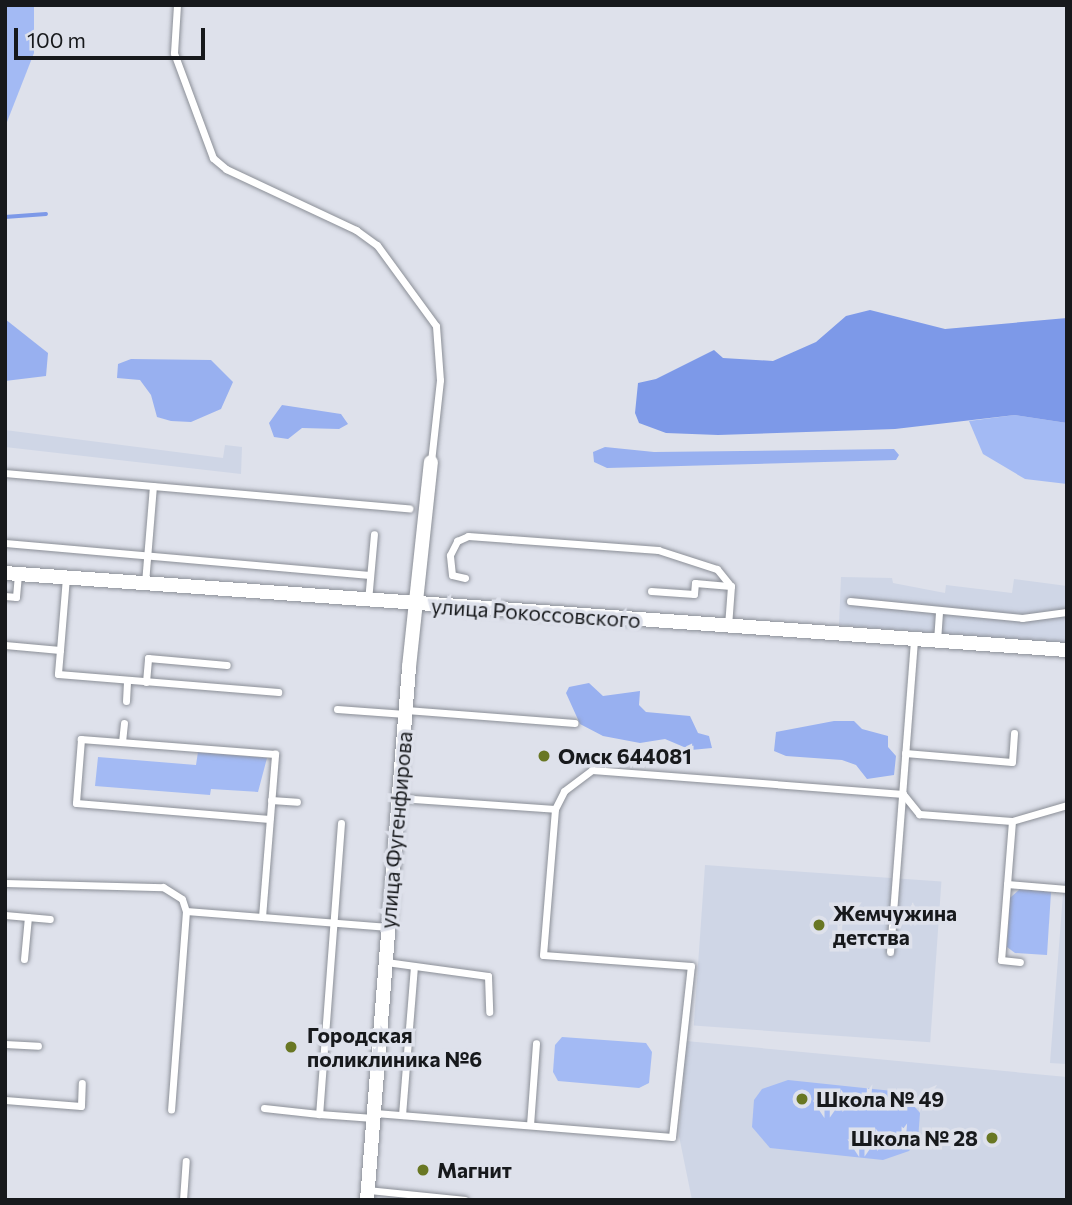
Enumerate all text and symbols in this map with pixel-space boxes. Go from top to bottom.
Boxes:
scale bar [18,14,208,58]
text: 100 m [27,27,86,52]
street label: улица Рокоссовского [430,593,642,633]
street label: улица Фугенфирова [375,730,417,930]
place label: Омск 644081 [558,743,692,769]
marker: Омск 644081 [536,748,552,764]
place label: Жемчужина детства [833,900,957,950]
marker: Жемчужина детства [811,917,827,933]
place label: Городская поликлиника №6 [307,1022,482,1072]
marker: Городская поликлиника №6 [281,1037,301,1057]
place label: Школа № 49 [816,1086,944,1112]
marker: Школа № 49 [794,1091,810,1107]
place label: Школа № 28 [851,1125,978,1151]
marker: Школа № 28 [984,1130,1000,1146]
place label: Магнит [437,1157,512,1183]
marker: Магнит [415,1162,431,1178]

